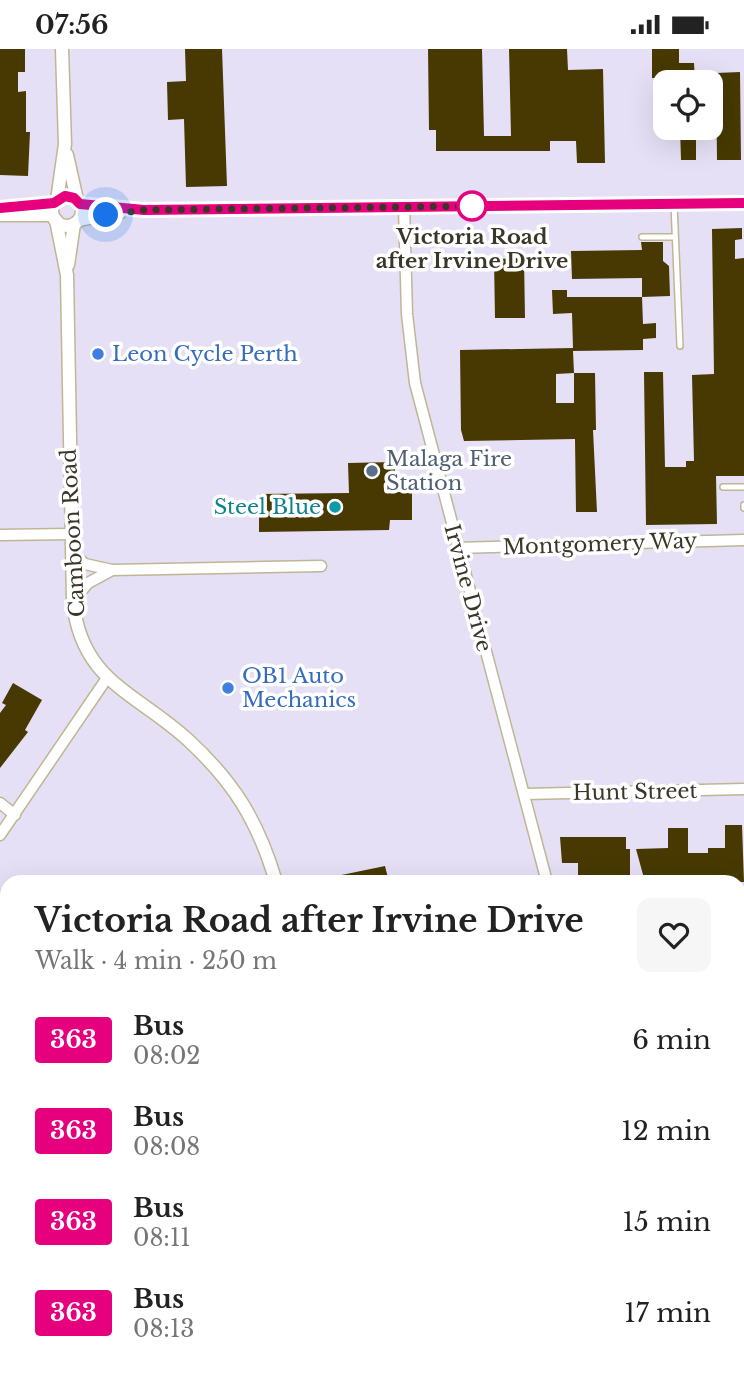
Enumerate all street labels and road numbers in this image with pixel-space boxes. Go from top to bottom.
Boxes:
street label: Camboon Road [56,448,90,618]
street label: Irvine Drive [438,521,498,655]
street label: Montgomery Way [502,528,698,560]
street label: Hunt Street [572,778,698,806]

